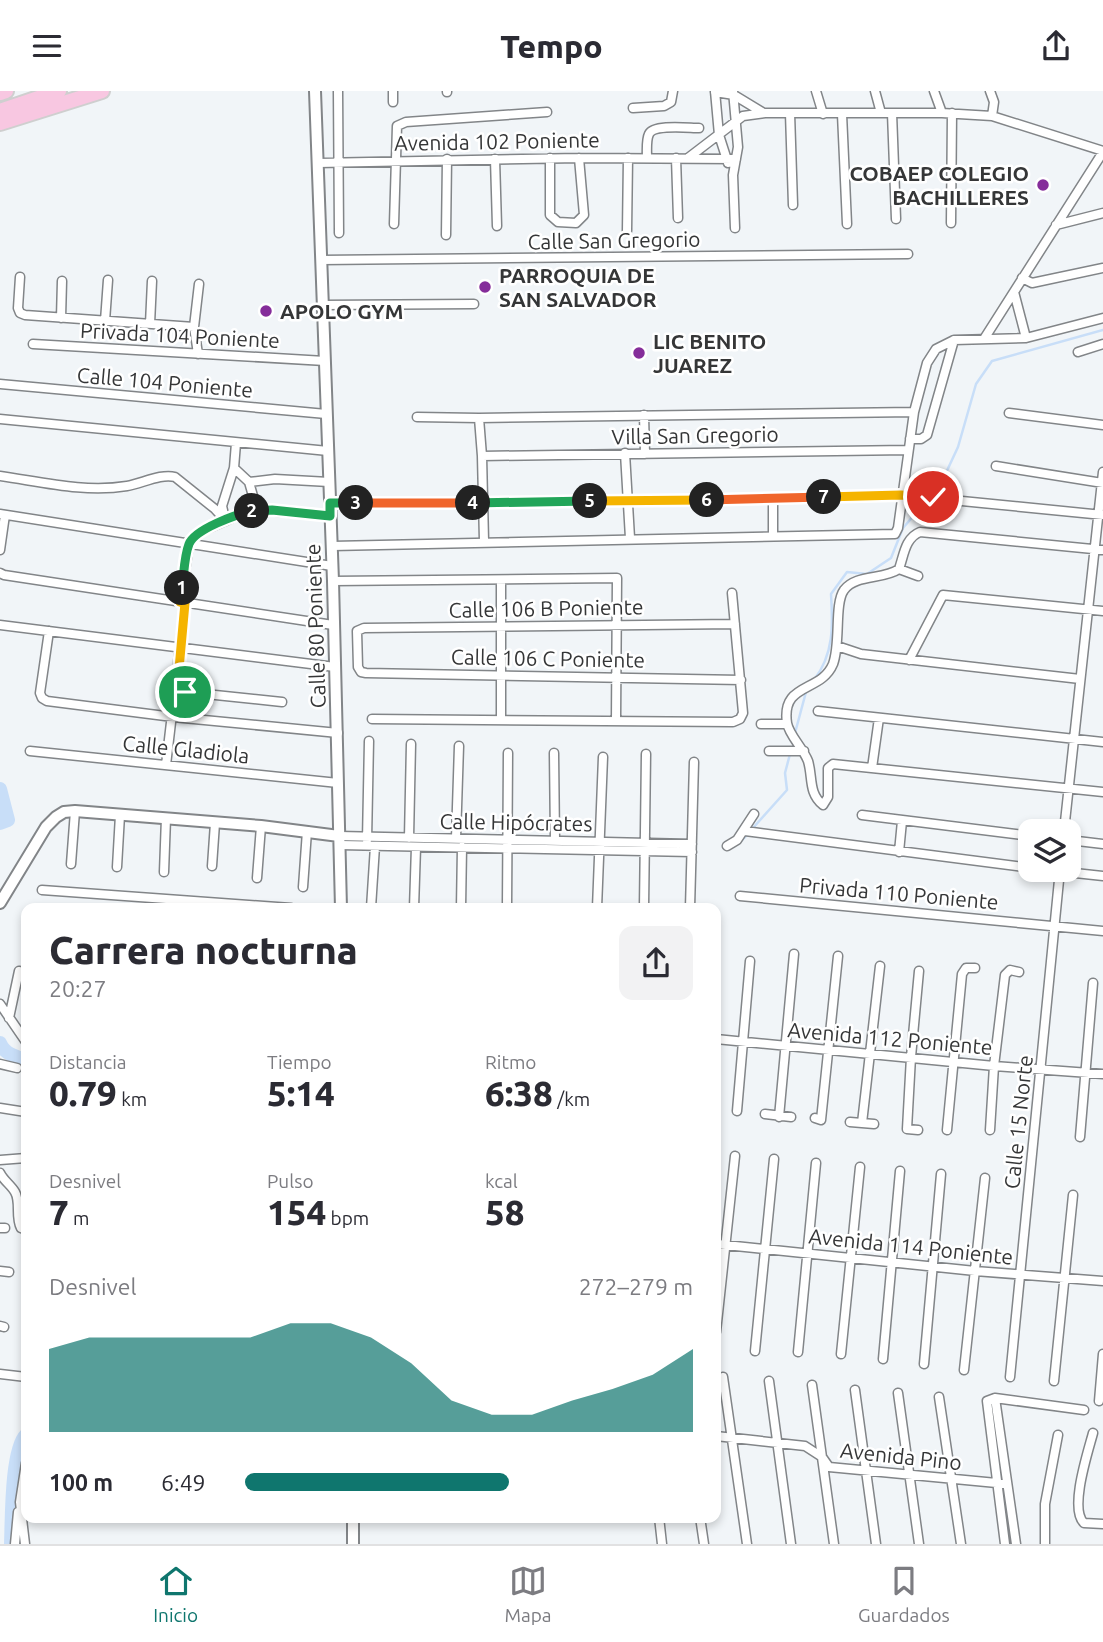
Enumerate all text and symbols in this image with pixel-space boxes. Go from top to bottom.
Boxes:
icon: menu [28,27,66,65]
icon: share [1037,27,1075,65]
text: Tempo [500,28,603,64]
street label: Avenida 102 Poniente [394,127,600,155]
place label: COBAEP COLEGIO BACHILLERES [849,161,1029,209]
marker: COBAEP COLEGIO BACHILLERES [1035,177,1051,193]
street label: Calle San Gregorio [527,226,701,254]
place label: PARROQUIA DE SAN SALVADOR [499,263,657,311]
marker: PARROQUIA DE SAN SALVADOR [477,279,493,295]
place label: APOLO GYM [280,299,404,323]
marker: APOLO GYM [258,303,274,319]
street label: Privada 104 Poniente [80,318,280,352]
place label: LIC BENITO JUAREZ [653,329,766,377]
marker: LIC BENITO JUAREZ [631,345,647,361]
street label: Calle 104 Poniente [76,362,254,402]
street label: Villa San Gregorio [611,422,779,448]
pin [903,467,963,527]
icon: check [914,478,952,516]
pin: 7 [806,479,842,515]
pin: 5 [572,483,608,519]
pin: 6 [690,483,724,517]
pin: 3 [338,485,374,521]
pin: 4 [456,485,490,521]
text: 7 [818,485,829,507]
text: 6 [701,488,712,510]
text: 5 [584,489,595,511]
text: 3 [350,491,361,513]
text: 4 [467,491,478,513]
pin: 2 [234,493,270,529]
text: 2 [246,499,257,521]
street label: Calle 80 Poniente [300,543,330,709]
pin: 1 [164,571,200,605]
text: 1 [176,576,187,598]
street label: Calle 106 B Poniente [448,594,644,622]
street label: Calle 106 C Poniente [451,644,645,672]
pin [155,662,215,722]
icon: arrive [166,673,204,711]
street label: Calle Gladiola [121,730,251,768]
street label: Calle Hipócrates [439,809,593,835]
map controls [1018,819,1081,882]
button: layers [1018,819,1081,882]
street label: Privada 110 Poniente [798,872,1000,914]
button: share [619,926,693,1000]
text: Carrera nocturna [49,929,358,971]
text: 20:27 [49,976,107,1001]
street label: Avenida 112 Poniente [787,1017,993,1059]
text: Distancia [49,1051,127,1073]
text: Tiempo [267,1051,332,1073]
text: Ritmo [485,1051,536,1073]
street label: Calle 15 Norte [999,1054,1037,1190]
text: 0.79 [49,1073,117,1113]
text: 5:14 [267,1073,335,1113]
text: 6:38 [485,1073,553,1113]
text: km [117,1088,147,1110]
text: /km [553,1088,590,1110]
text: Desnivel [49,1170,121,1192]
text: Pulso [267,1170,314,1192]
text: kcal [485,1170,518,1192]
text: 7 [49,1192,69,1232]
text: 154 [267,1192,326,1232]
text: 58 [485,1192,524,1232]
text: m [69,1207,90,1229]
text: bpm [326,1207,369,1229]
street label: Avenida 114 Poniente [808,1223,1014,1269]
text: Desnivel [49,1274,137,1299]
text: 272–279 m [579,1274,693,1299]
street label: Avenida Pino [839,1438,963,1474]
text: 100 m [49,1470,113,1495]
text: 6:49 [161,1470,206,1495]
tab: Inicio [153,1562,198,1626]
tab: Mapa [504,1562,552,1626]
tab: Guardados [858,1562,950,1626]

